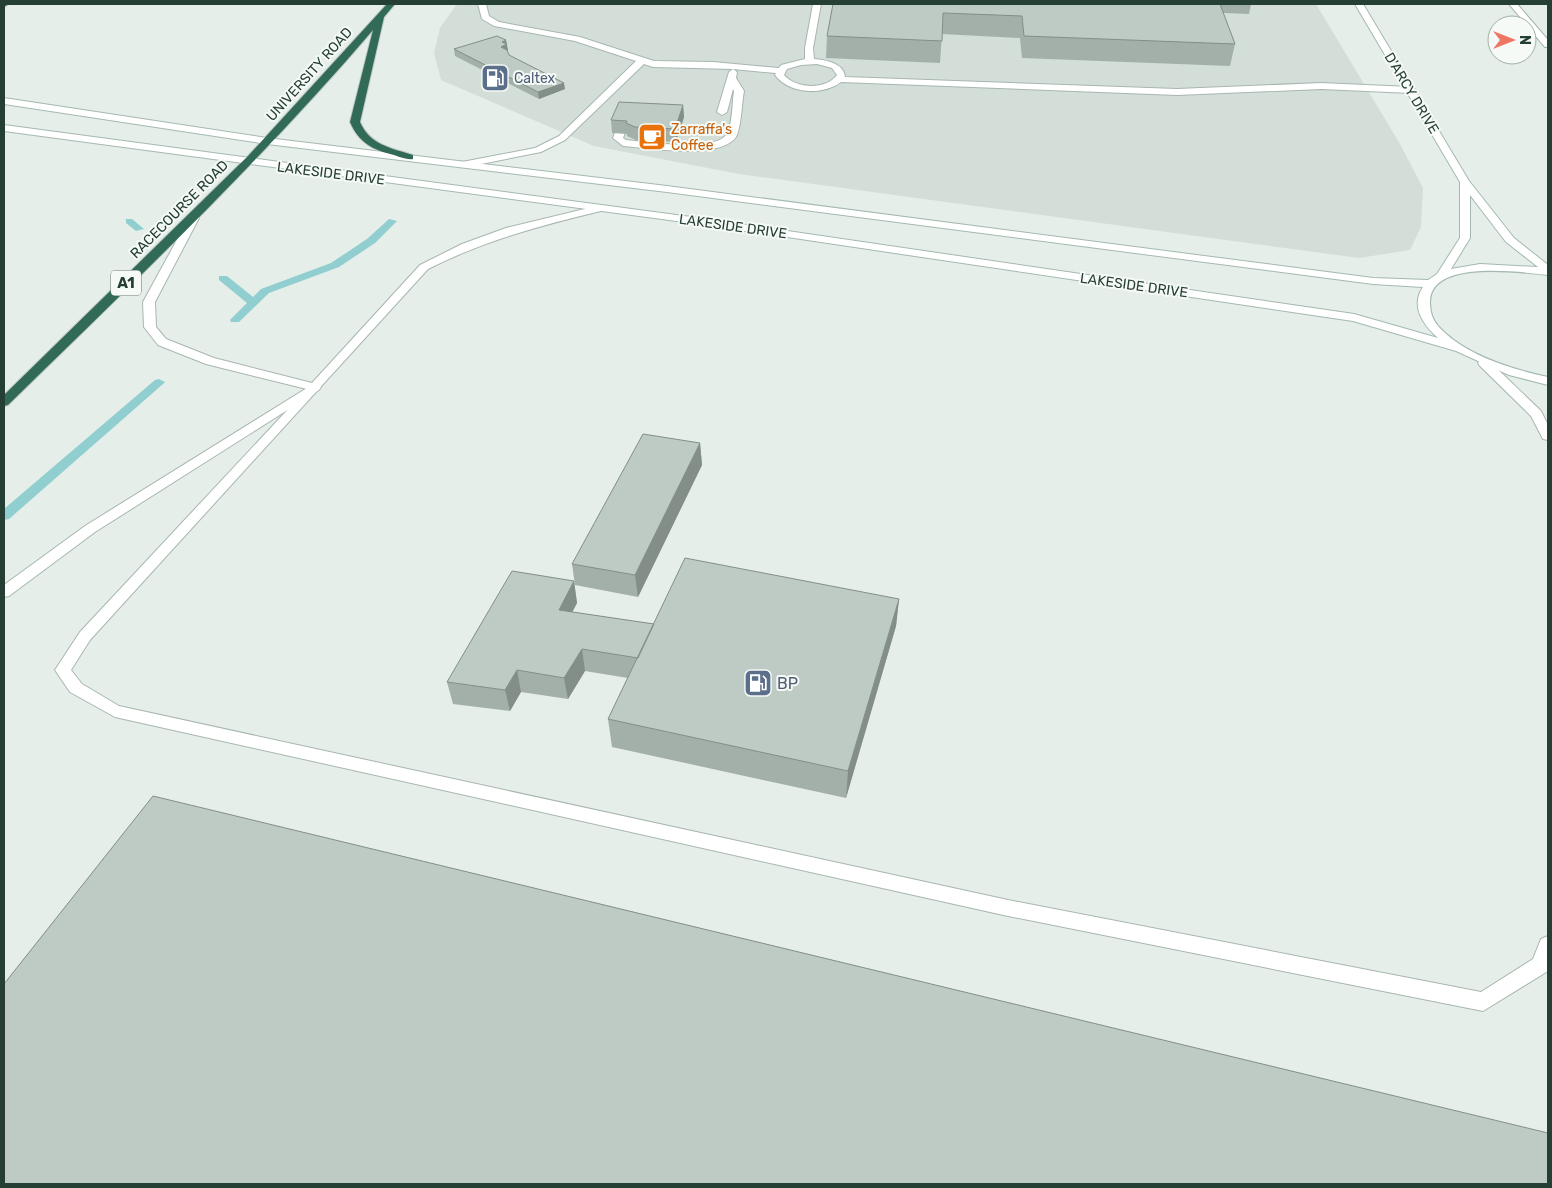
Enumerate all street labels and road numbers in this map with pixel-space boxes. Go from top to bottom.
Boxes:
street label: UNIVERSITY ROAD [263,24,356,125]
street label: D'ARCY DRIVE [1381,50,1442,137]
street label: RACECOURSE ROAD [127,157,232,262]
street label: LAKESIDE DRIVE [276,158,386,189]
street label: LAKESIDE DRIVE [678,211,788,242]
road number: A1 [111,270,141,296]
street label: LAKESIDE DRIVE [1079,270,1189,301]

